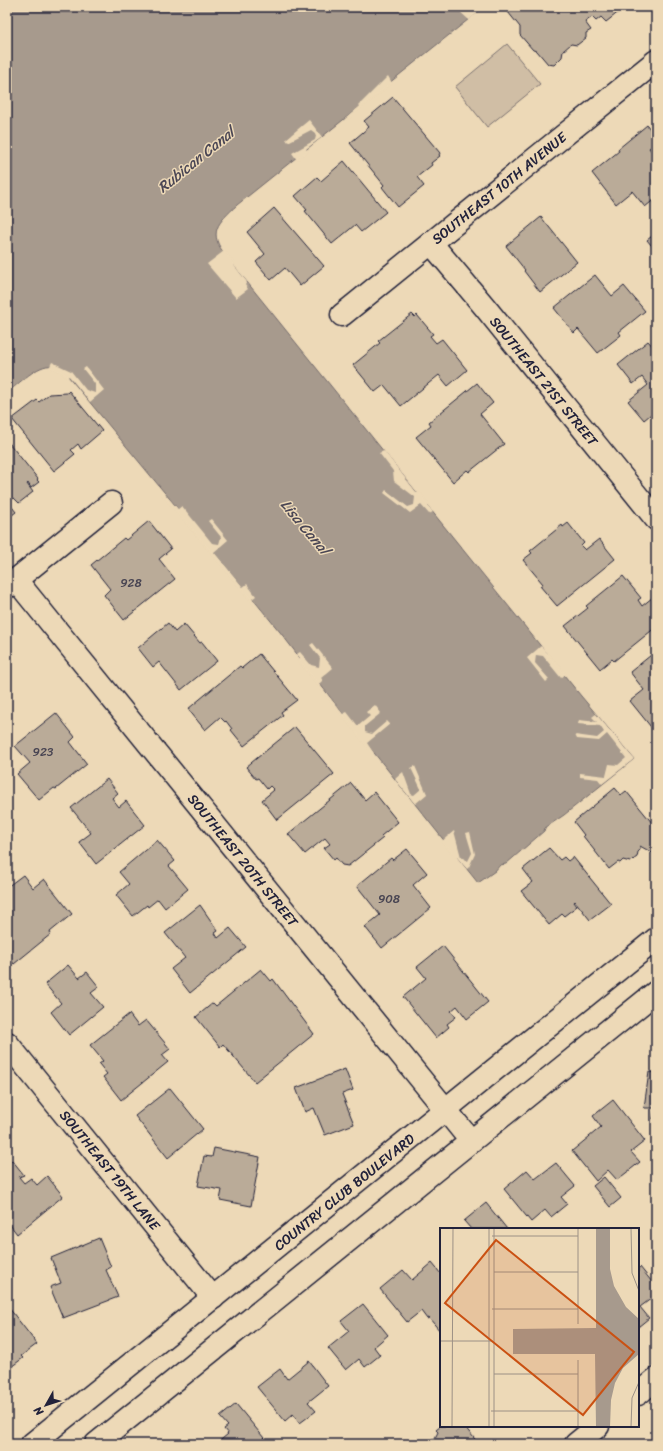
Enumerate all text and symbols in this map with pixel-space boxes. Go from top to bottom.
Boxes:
water label: Rubican Canal [152,118,243,199]
street label: SOUTHEAST 10TH AVENUE [426,125,574,251]
street label: SOUTHEAST 21ST STREET [483,311,605,453]
water label: Lisa Canal [274,493,339,564]
house number: 928 [120,572,142,594]
house number: 923 [33,741,54,763]
street label: SOUTHEAST 20TH STREET [181,788,305,934]
house number: 908 [378,888,400,910]
street label: SOUTHEAST 19TH LANE [53,1104,167,1237]
street label: COUNTRY CLUB BOULEVARD [268,1127,421,1257]
inset map [440,1228,639,1427]
north arrow [26,1385,66,1425]
text: N [29,1402,49,1421]

